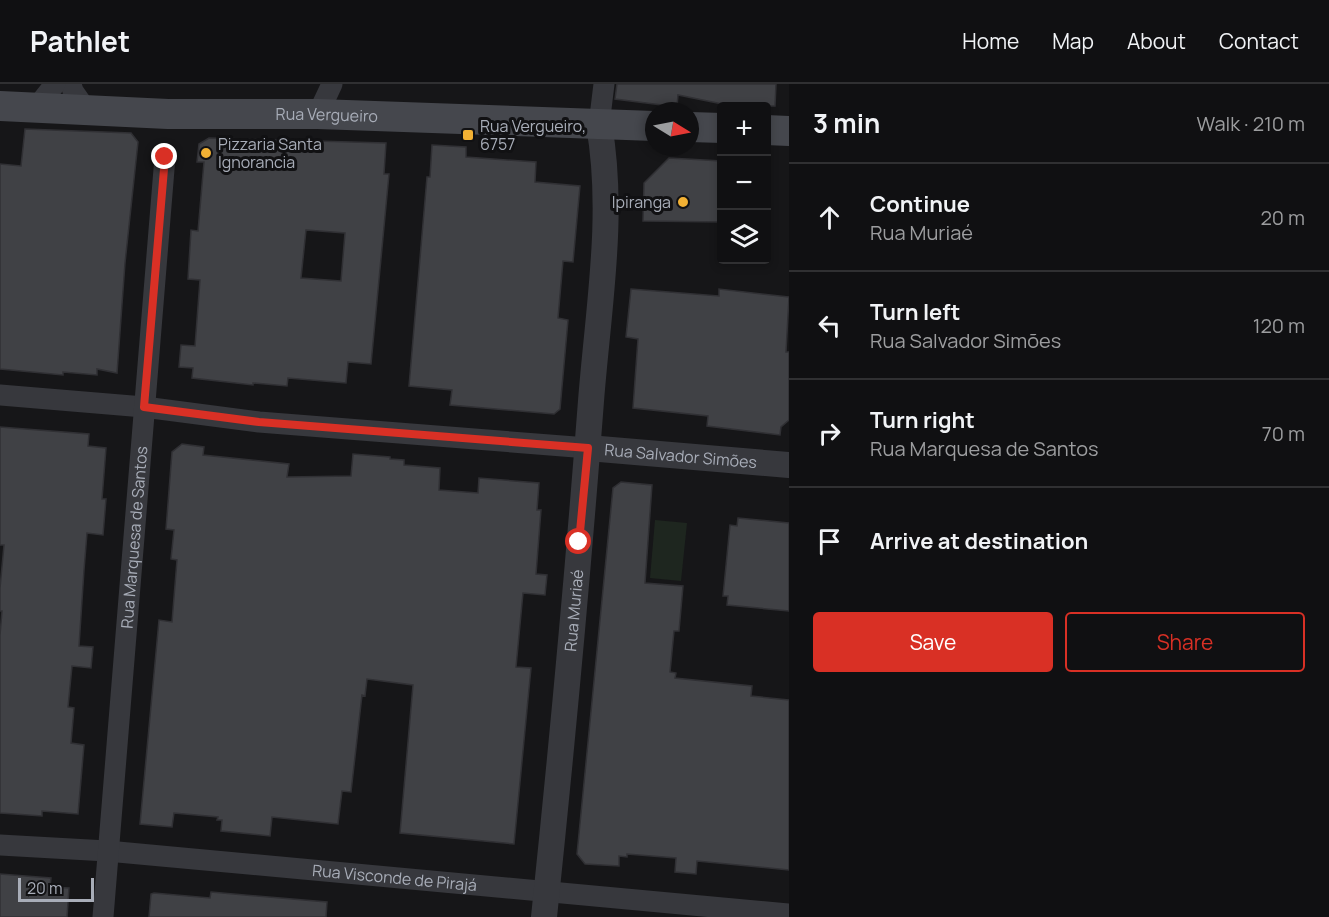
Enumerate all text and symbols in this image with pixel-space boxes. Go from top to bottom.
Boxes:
text: Pathlet [30,22,130,60]
text: Home [962,27,1019,55]
text: Map [1052,27,1094,55]
text: About [1127,27,1186,55]
text: Contact [1219,27,1299,55]
north arrow [645,102,699,156]
map controls [717,102,771,264]
button: + [717,102,771,156]
street label: Rua Vergueiro [276,103,378,127]
text: 3 min [813,105,880,141]
text: Walk · 210 m [1197,110,1305,137]
place label: Rua Vergueiro, 6757 [480,115,586,155]
marker: Rua Vergueiro, 6757 [461,128,475,142]
place label: Pizzaria Santa Ignorancia [218,133,322,173]
route end [151,143,177,169]
marker: Pizzaria Santa Ignorancia [199,146,213,160]
button: − [717,156,771,210]
text: Continue [870,189,970,219]
place label: Ipiranga [612,191,671,213]
marker: Ipiranga [676,195,690,209]
icon: ahead [813,201,846,234]
text: 20 m [1260,204,1305,231]
button: layers [717,210,771,264]
text: Rua Muriaé [870,219,973,246]
text: Turn left [870,297,960,327]
icon: left [813,309,846,342]
text: 120 m [1253,312,1305,339]
text: Rua Salvador Simões [870,327,1061,354]
text: Turn right [870,405,975,435]
icon: right [813,417,846,450]
text: 70 m [1262,420,1305,447]
text: Rua Marquesa de Santos [870,435,1098,462]
street label: Rua Salvador Simões [603,438,758,473]
street label: Rua Marquesa de Santos [116,445,152,629]
icon: arrive [813,525,846,558]
text: Arrive at destination [870,526,1088,556]
route start [565,528,591,554]
street label: Rua Muriaé [559,568,588,652]
button: Save [813,612,1053,672]
button: Share [1065,612,1305,672]
street label: Rua Visconde de Pirajá [311,859,478,896]
scale bar [18,875,94,902]
text: 20 m [27,877,63,899]

